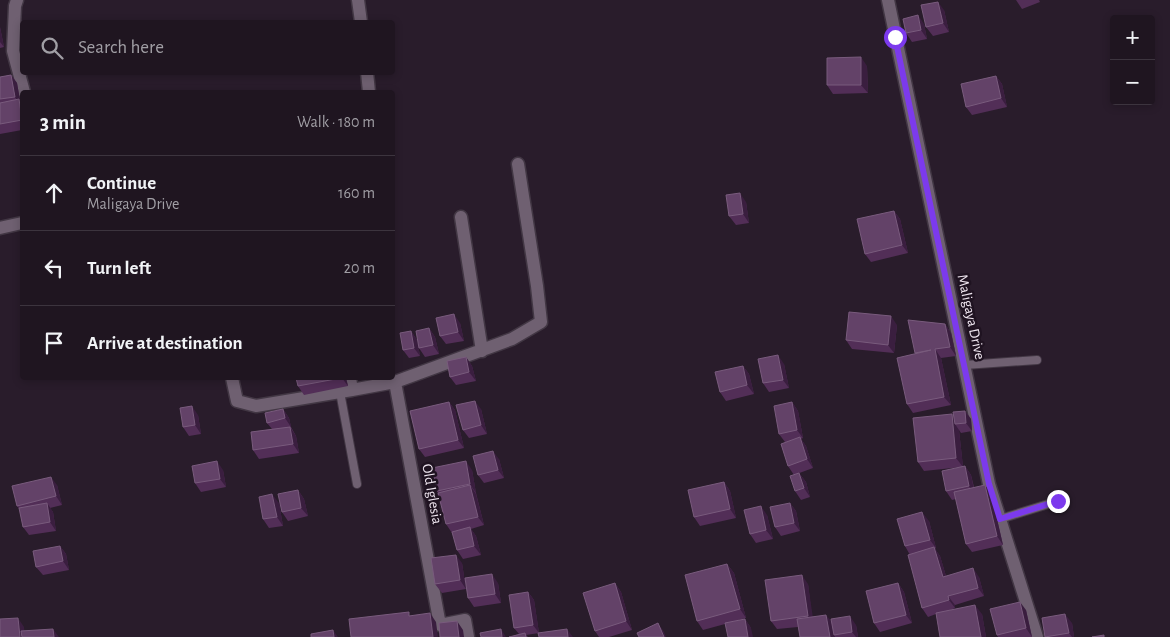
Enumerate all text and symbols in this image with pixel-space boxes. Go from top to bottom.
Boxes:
map controls [1110,15,1155,105]
button: + [1110,15,1155,60]
search box [20,20,395,75]
route start [884,26,907,49]
icon: search [38,34,66,62]
text: Search here [78,38,164,57]
button: − [1110,60,1155,105]
text: 3 min [40,112,86,133]
text: Walk · 180 m [297,114,375,130]
text: Continue [87,174,156,193]
icon: ahead [40,179,68,207]
text: 160 m [338,185,375,201]
text: Maligaya Drive [87,196,179,212]
icon: left [40,254,68,282]
text: Turn left [87,259,151,278]
text: 20 m [344,260,375,276]
street label: Maligaya Drive [955,273,987,361]
icon: arrive [40,329,68,357]
text: Arrive at destination [87,334,243,353]
street label: Old Iglesia [419,463,445,525]
route end [1047,490,1070,513]

